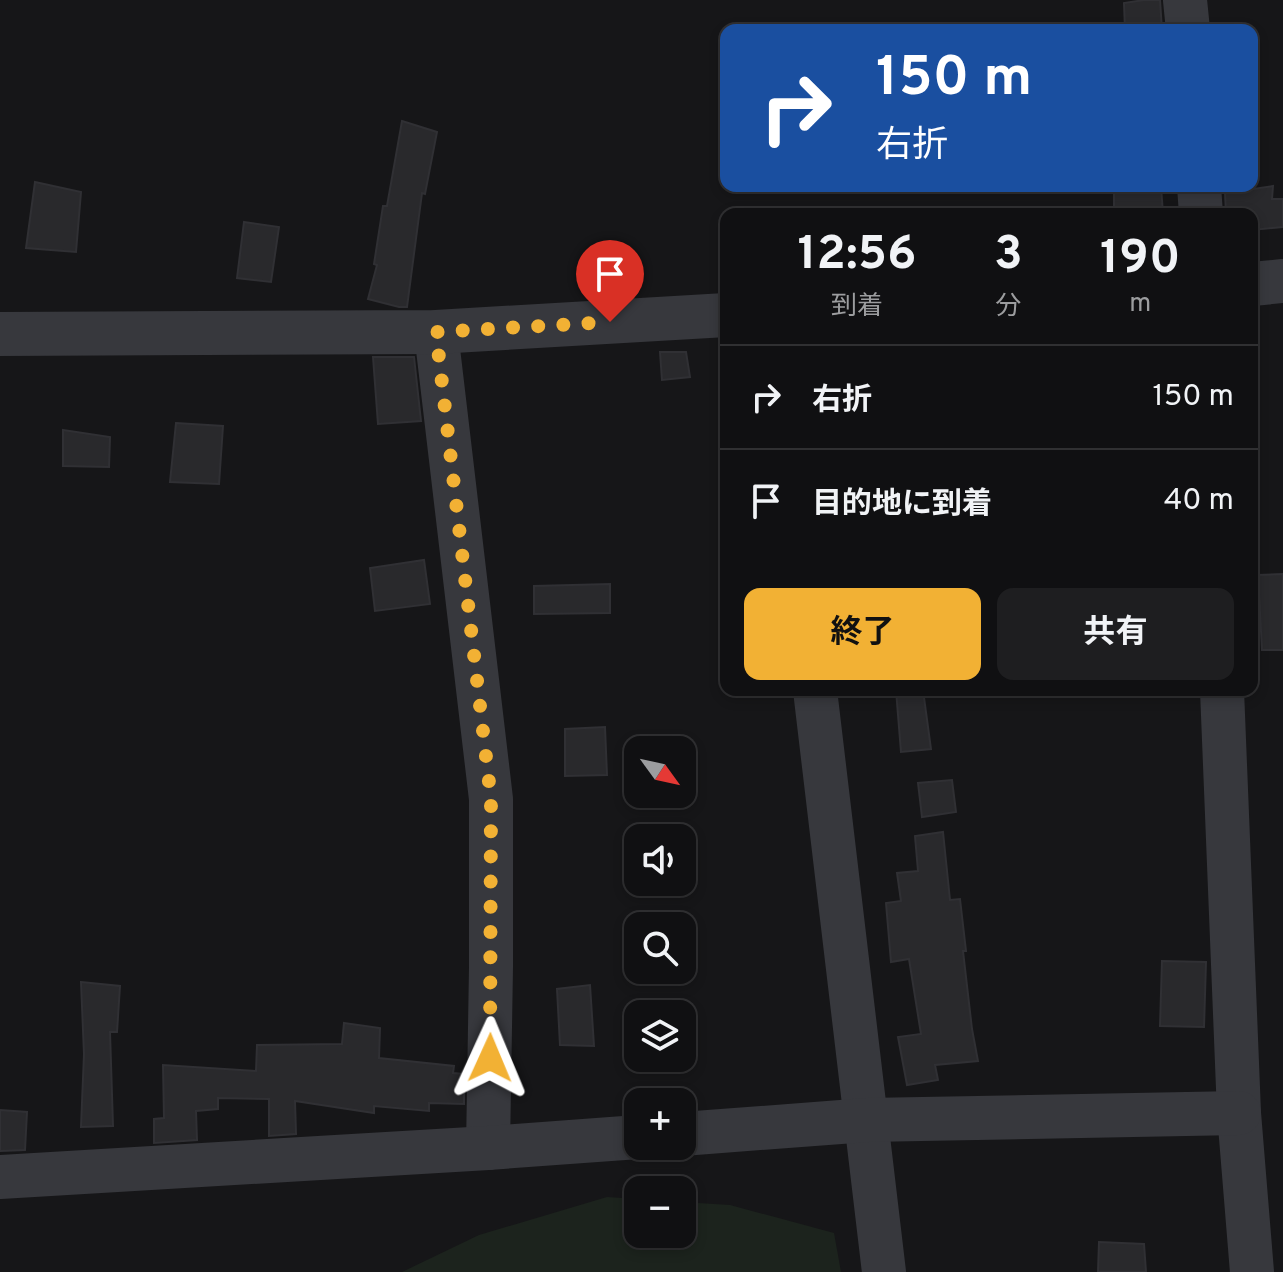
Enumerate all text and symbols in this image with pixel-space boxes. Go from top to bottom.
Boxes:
text: 150 m [876,45,1032,115]
icon: right [744,56,848,160]
text: 右折 [876,124,948,170]
text: 12:56 [797,226,916,286]
text: 3 [994,226,1023,286]
text: 190 [1100,230,1181,290]
pin [576,240,644,322]
icon: arrive [588,252,632,296]
text: m [1129,288,1151,321]
text: 到着 [831,291,883,324]
text: 分 [995,291,1021,324]
icon: right [744,375,788,419]
text: 150 m [1153,379,1234,416]
text: 右折 [812,383,872,420]
icon: arrive [744,479,788,523]
text: 40 m [1164,483,1234,520]
text: 目的地に到着 [812,487,992,524]
button: 終了 [744,588,981,680]
button: 共有 [997,588,1234,680]
north arrow [624,736,696,808]
map controls [624,736,696,1248]
button: sound [624,824,696,896]
button: search [624,912,696,984]
button: layers [624,1000,696,1072]
position arrow [448,1016,532,1100]
button: + [624,1088,696,1160]
button: − [624,1176,696,1248]

